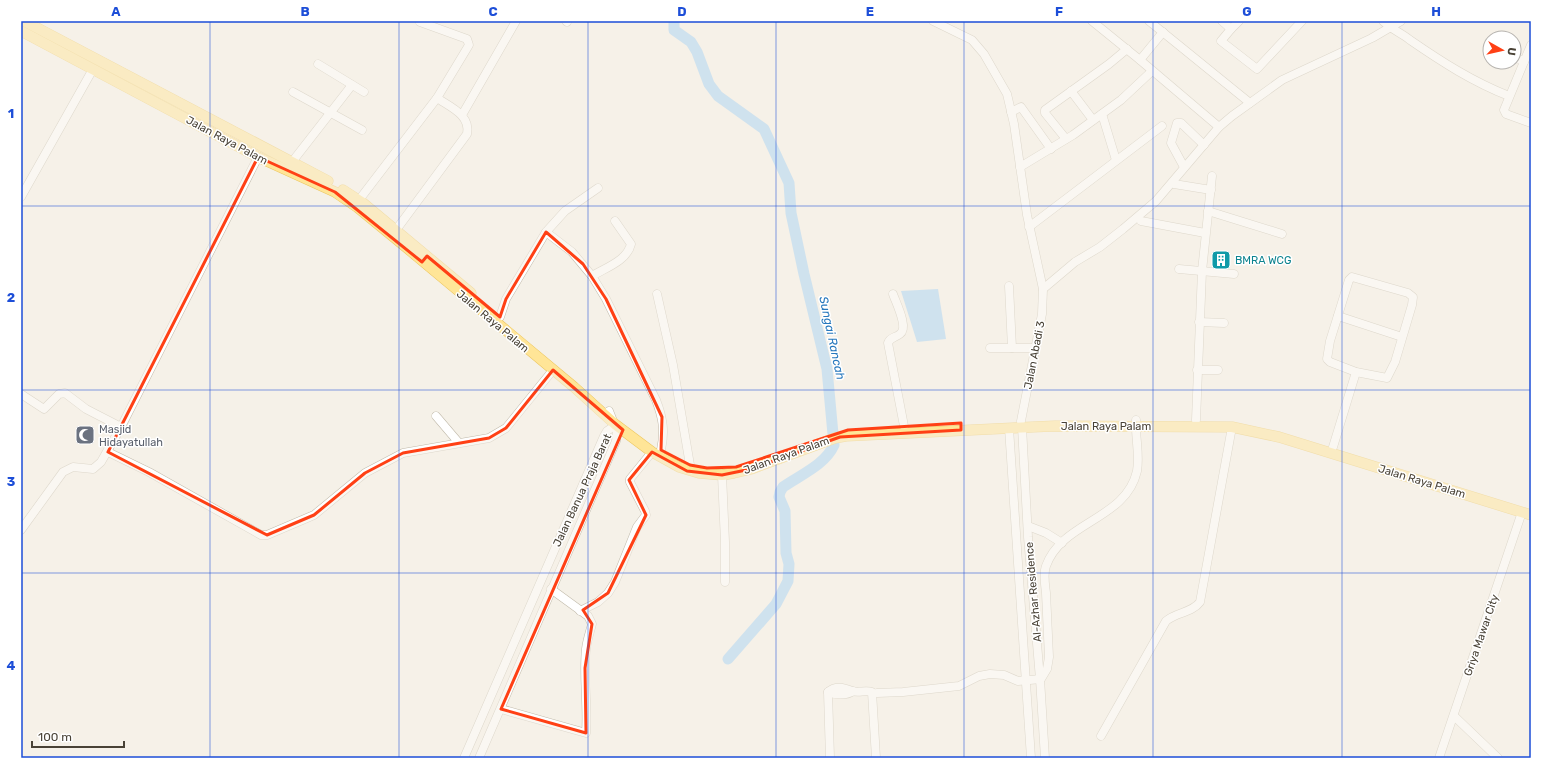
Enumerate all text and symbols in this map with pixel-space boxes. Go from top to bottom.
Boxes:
text: A [111,4,121,19]
text: B [300,4,310,19]
text: C [488,4,498,19]
text: D [677,4,687,19]
text: E [866,4,874,19]
text: F [1055,4,1063,19]
text: G [1242,4,1252,19]
text: H [1431,4,1441,19]
north arrow [1482,30,1522,70]
text: U [1504,46,1518,56]
text: 1 [8,106,14,121]
street label: Jalan Raya Palam [184,113,270,168]
building icon: BMRA WCG [1210,249,1232,271]
place label: BMRA WCG [1235,254,1291,267]
street label: Jalan Raya Palam [454,287,532,356]
text: 2 [7,290,15,305]
water label: Sungai Rancah [816,295,848,381]
street label: Jalan Abadi 3 [1021,319,1048,390]
street label: Jalan Raya Palam [1061,420,1151,433]
place label: Masjid Hidayatullah [99,423,163,449]
mosque icon: Masjid Hidayatullah [74,424,96,446]
street label: Jalan Banua Praja Barat [551,431,615,549]
street label: Jalan Raya Palam [741,434,831,477]
street label: Jalan Raya Palam [1377,462,1467,501]
text: 3 [7,474,16,489]
street label: Al-Azhar Residence [1023,541,1044,643]
street label: Griya Mawar City [1461,593,1502,678]
text: 4 [7,658,16,673]
scale bar [32,723,124,749]
text: 100 m [38,730,72,744]

